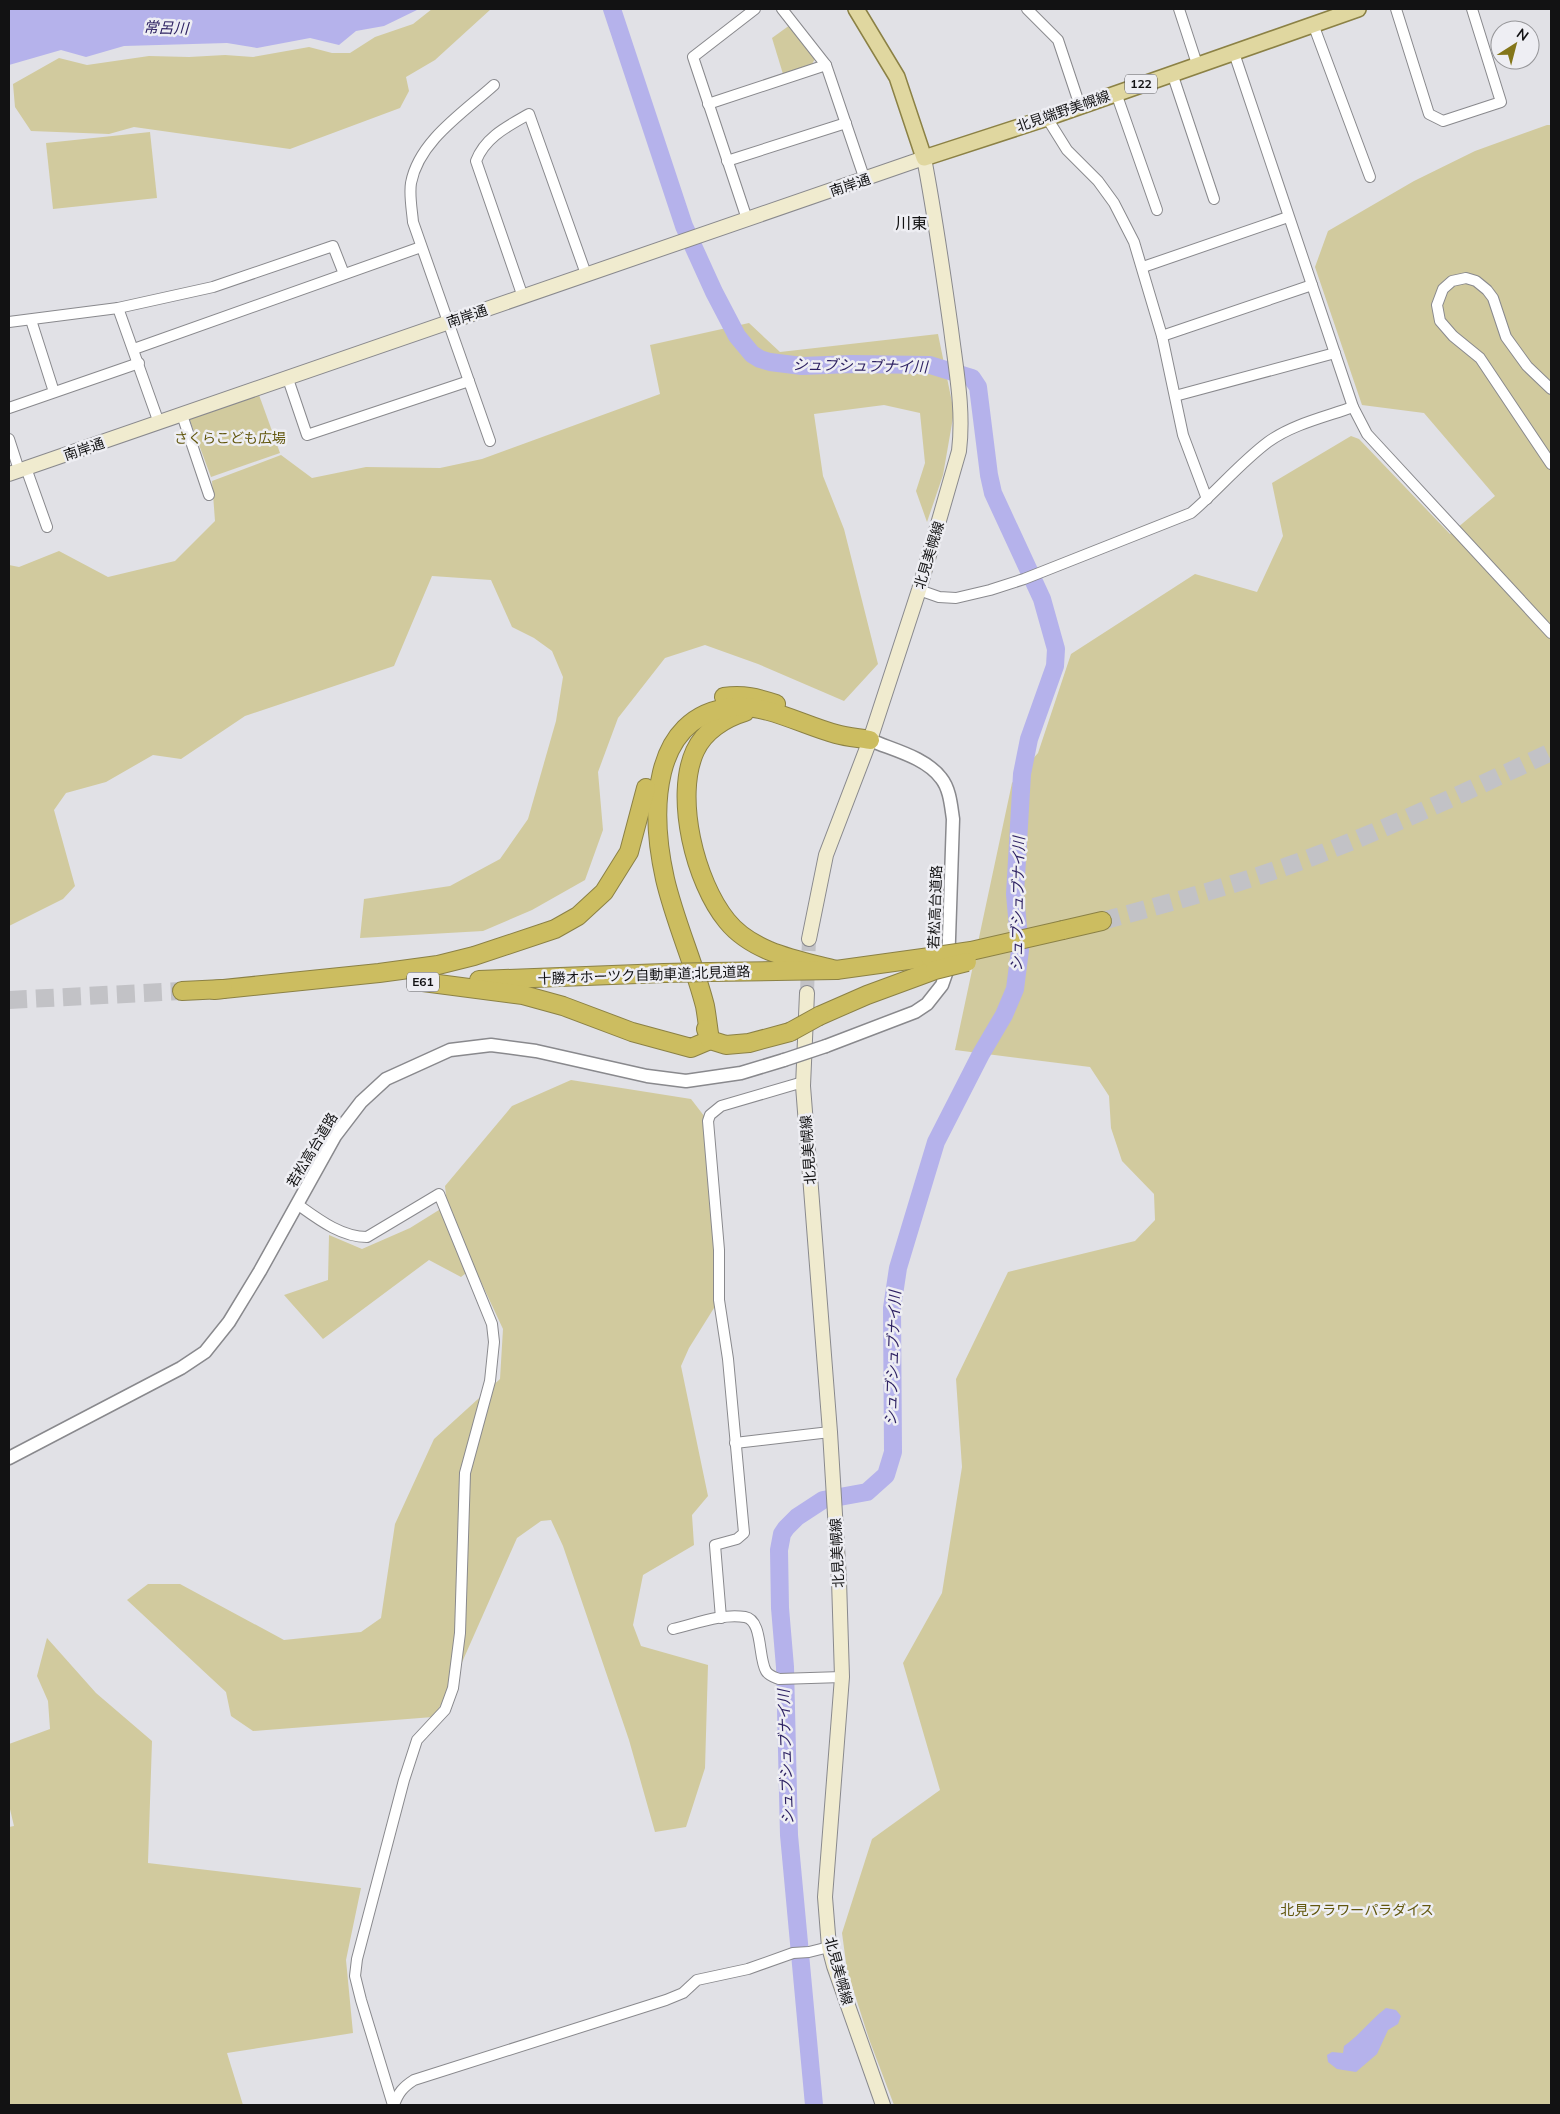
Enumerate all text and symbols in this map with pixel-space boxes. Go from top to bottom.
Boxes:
water label: 常呂川 [143,17,191,38]
north arrow [1490,20,1540,70]
text: N [1513,24,1532,45]
road number: 122 [1125,74,1157,94]
street label: 北見端野美幌線 [1014,87,1112,135]
street label: 南岸通 [827,170,873,200]
district label: 川東 [895,213,927,233]
street label: 南岸通 [444,301,490,331]
water label: シュブシュブナイ川 [792,355,930,376]
park label: さくらこども広場 [174,429,286,447]
street label: 南岸通 [61,434,107,464]
street label: 北見美幌線 [910,519,948,591]
water label: シュブシュブナイ川 [1007,834,1028,972]
street label: 若松高台道路 [925,865,945,949]
street label: 十勝オホーツク自動車道;北見道路 [537,962,751,988]
road number: E61 [407,972,439,992]
street label: 若松高台道路 [283,1109,341,1191]
street label: 北見美幌線 [797,1114,819,1186]
water label: シュブシュブナイ川 [881,1288,904,1426]
street label: 北見美幌線 [826,1518,848,1588]
water label: シュブシュブナイ川 [774,1687,797,1825]
park label: 北見フラワーパラダイス [1280,1901,1434,1919]
street label: 北見美幌線 [821,1935,857,2007]

